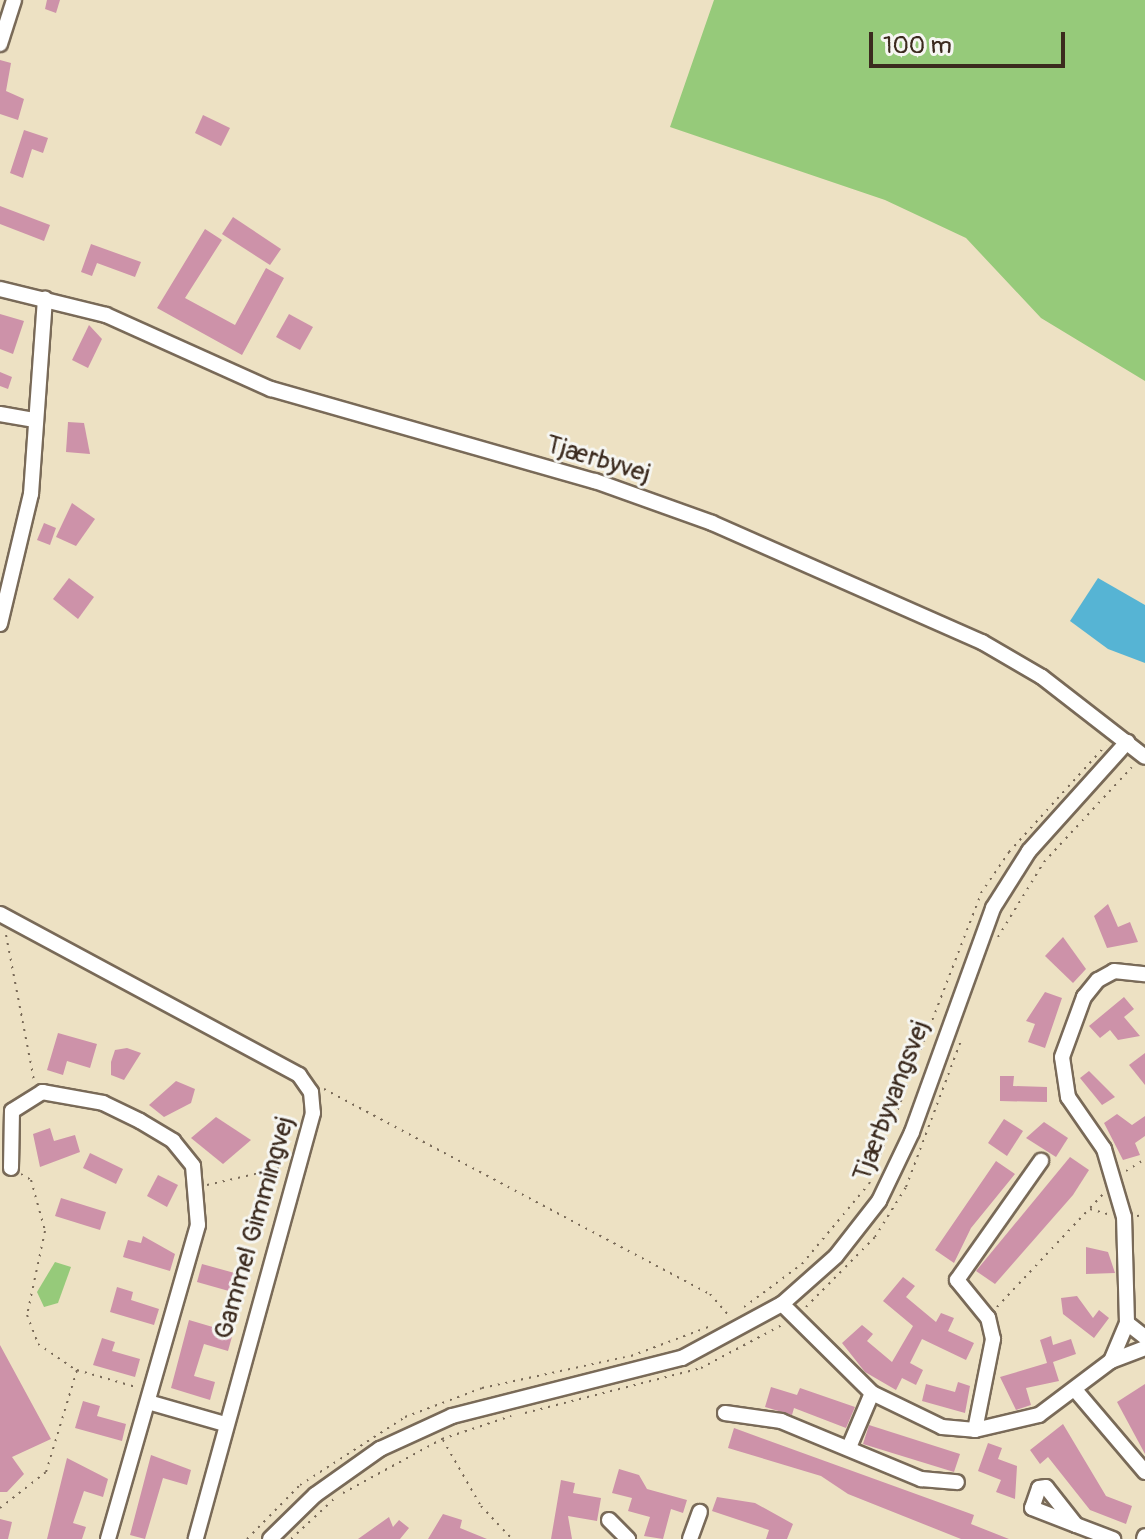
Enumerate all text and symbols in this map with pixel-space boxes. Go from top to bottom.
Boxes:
scale bar [873,16,1069,66]
text: 100 m [883,31,952,60]
street label: Tjærbyvej [542,429,654,491]
street label: Tjærbyvangsvej [847,1016,937,1186]
street label: Gammel Gimmingvej [208,1113,302,1343]

